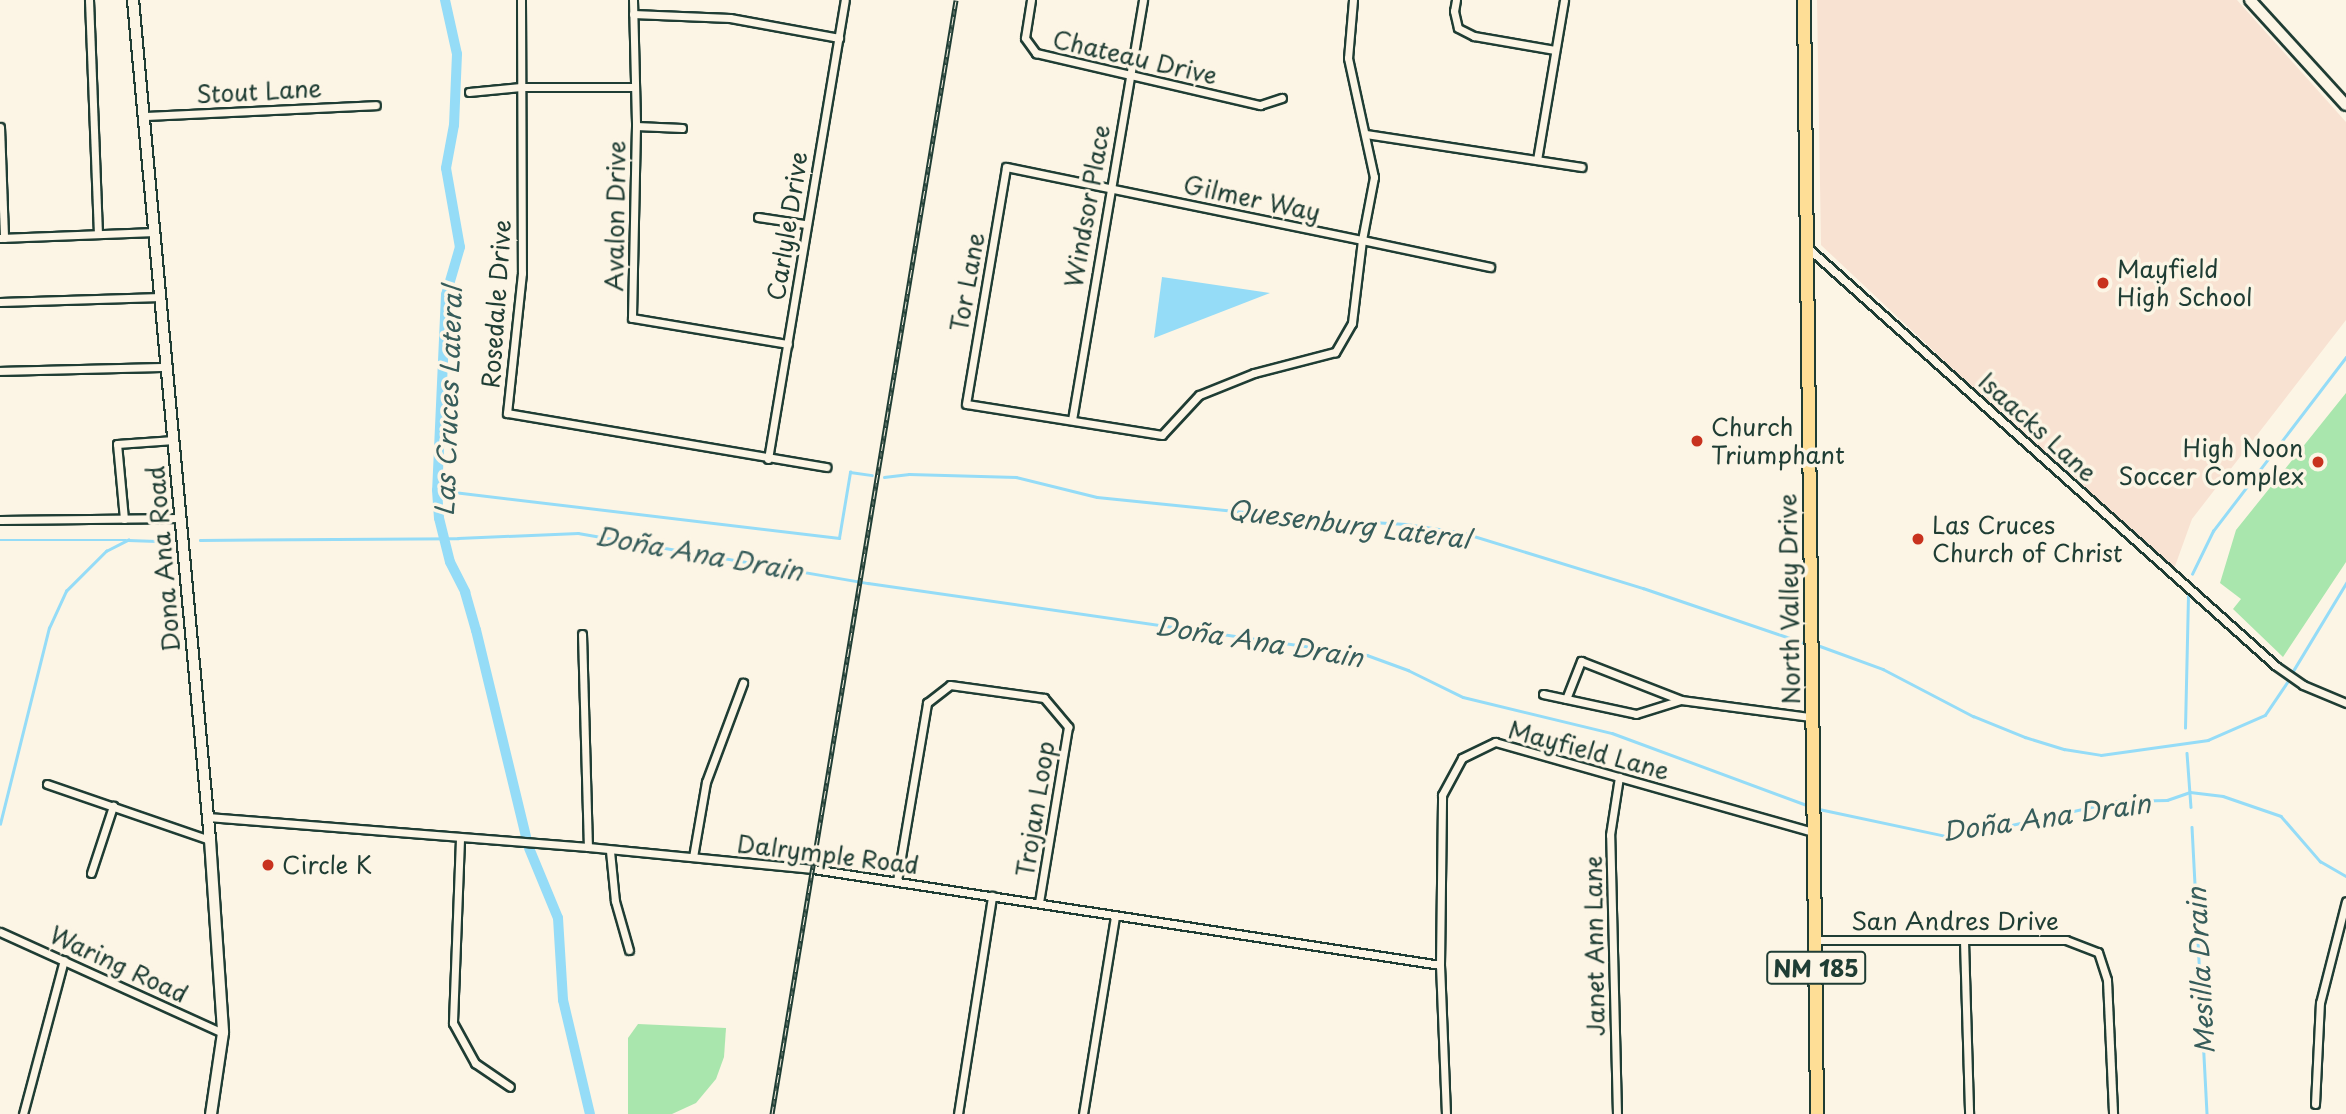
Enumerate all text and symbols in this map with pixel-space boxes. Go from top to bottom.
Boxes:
street label: Chateau Drive [1050,24,1220,90]
street label: Stout Lane [196,73,322,109]
street label: Windsor Place [1058,122,1116,290]
street label: Avalon Drive [599,140,631,292]
street label: Carlyle Drive [761,149,813,303]
street label: Gilmer Way [1181,169,1323,227]
street label: Rosedale Drive [476,218,516,390]
street label: Tor Lane [944,229,990,335]
place label: Mayfield High School [2117,255,2254,311]
marker: Mayfield High School [2095,275,2111,291]
water label: Las Cruces Lateral [428,284,468,518]
street label: Isaacks Lane [1973,366,2103,488]
place label: Church Triumphant [1711,413,1845,469]
marker: Church Triumphant [1689,433,1705,449]
place label: High Noon Soccer Complex [2118,434,2304,490]
marker: High Noon Soccer Complex [2310,454,2326,470]
street label: Dona Ana Road [141,466,185,652]
street label: North Valley Drive [1773,492,1805,706]
water label: Quesenburg Lateral [1225,494,1473,554]
place label: Las Cruces Church of Christ [1932,511,2123,567]
water label: Doña Ana Drain [594,520,804,586]
marker: Las Cruces Church of Christ [1910,531,1926,547]
water label: Doña Ana Drain [1154,609,1364,673]
street label: Mayfield Lane [1506,715,1672,785]
street label: Trojan Loop [1010,739,1060,879]
water label: Doña Ana Drain [1941,787,2151,847]
street label: Dalrymple Road [734,828,922,880]
place label: Circle K [282,851,375,879]
street label: Janet Ann Lane [1578,853,1610,1039]
marker: Circle K [260,857,276,873]
water label: Mesilla Drain [2180,887,2220,1055]
street label: San Andres Drive [1853,907,2057,935]
street label: Waring Road [46,920,192,1008]
road number: NM 185 [1765,948,1867,987]

